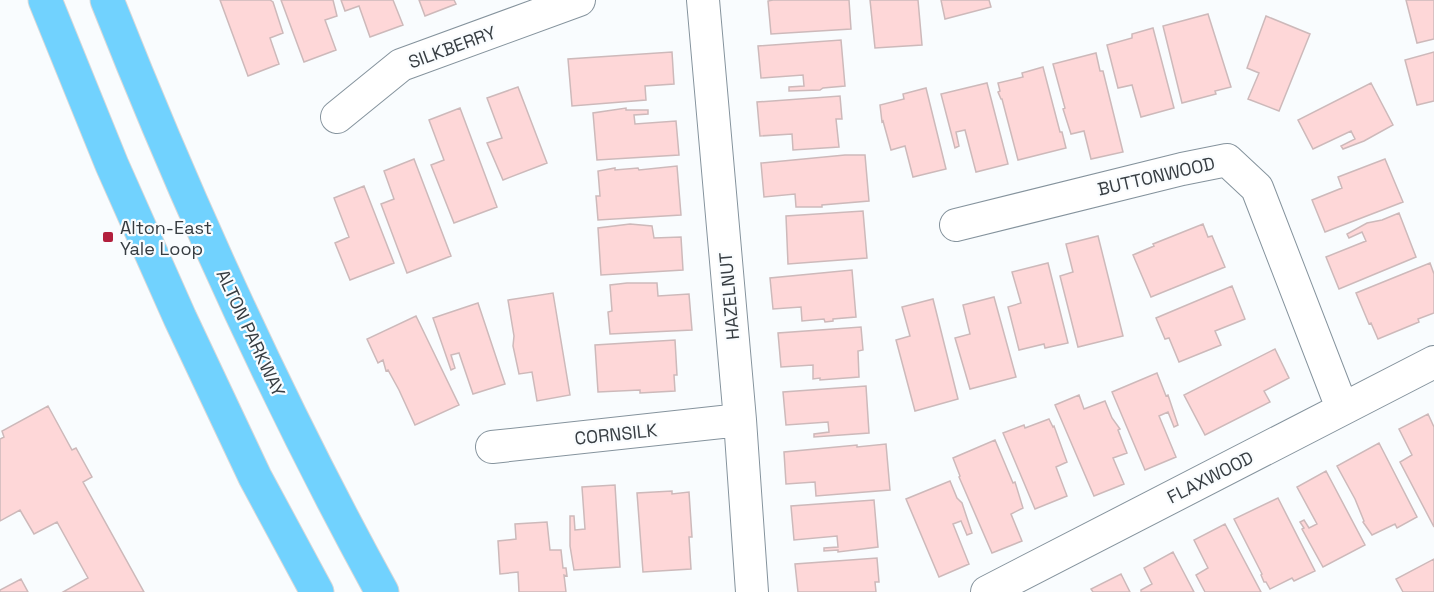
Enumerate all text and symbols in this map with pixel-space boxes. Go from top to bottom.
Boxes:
street label: SILKBERRY [405,21,499,73]
street label: BUTTONWOOD [1095,151,1217,201]
place label: Alton-East Yale Loop [120,216,212,260]
marker: Alton-East Yale Loop [101,230,115,244]
street label: HAZELNUT [714,251,744,341]
street label: ALTON PARKWAY [211,266,291,400]
street label: CORNSILK [573,418,659,450]
street label: FLAXWOOD [1163,446,1257,508]

